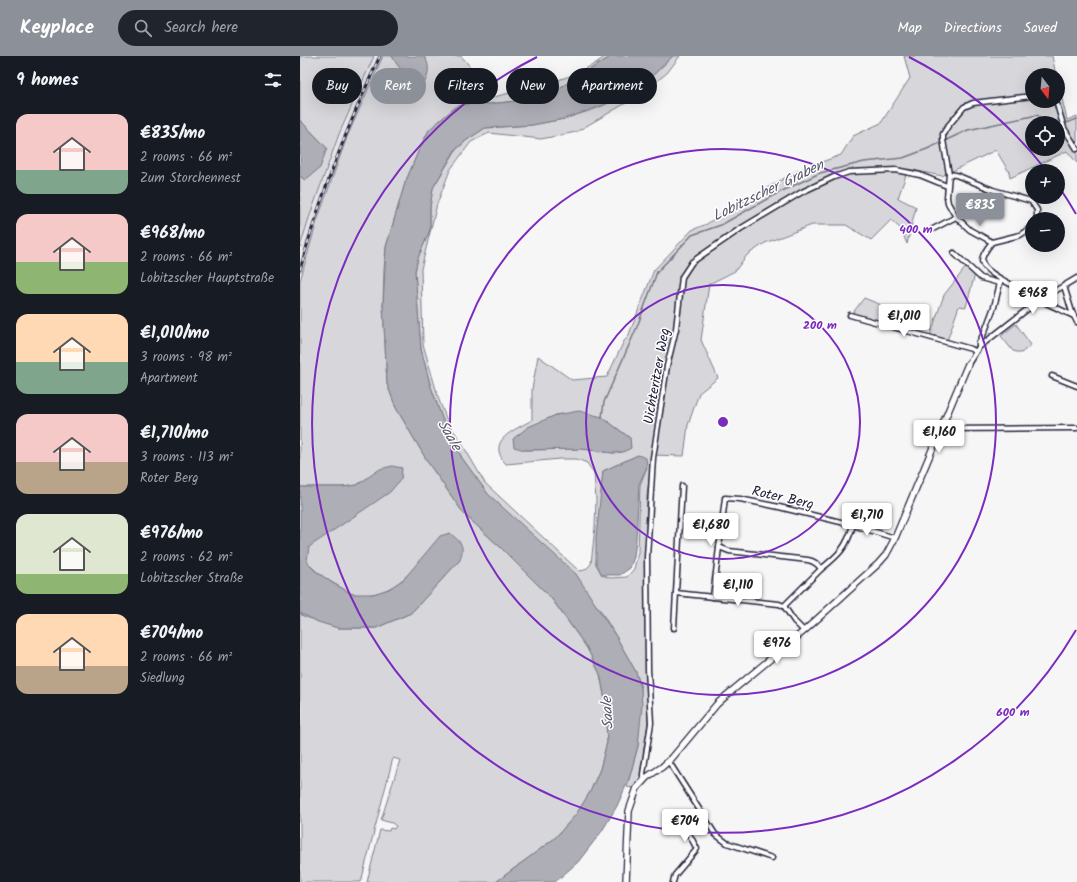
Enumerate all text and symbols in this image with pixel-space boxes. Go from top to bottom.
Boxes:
search box [118,10,398,46]
text: Keyplace [20,13,94,43]
text: Search here [164,16,238,40]
icon: search [132,17,154,39]
text: Map [897,17,922,39]
text: Directions [944,17,1002,39]
text: Saved [1024,17,1057,39]
text: 9 homes [16,67,79,94]
chip: Buy [312,68,362,104]
chip: Rent [370,68,426,104]
chip: Filters [434,68,498,104]
chip: New [506,68,559,104]
chip: Apartment [567,68,657,104]
north arrow [1025,68,1065,108]
map controls [1025,68,1065,252]
icon: filters [262,69,284,91]
button: locate [1025,116,1065,156]
text: €835/mo [140,120,205,147]
icon: home [48,130,96,178]
text: 2 rooms · 66 m² [140,147,232,168]
water label: Lobitzscher Graben [709,153,829,228]
button: + [1025,164,1065,204]
text: Zum Storchennest [140,168,241,189]
pin: €835 [956,193,1004,227]
text: €835 [965,195,995,216]
button: − [1025,212,1065,252]
text: €968/mo [140,220,205,247]
text: 400 m [899,220,933,239]
icon: home [48,230,96,278]
text: 2 rooms · 66 m² [140,247,232,268]
text: Lobitzscher Hauptstraße [140,268,274,289]
pin: €968 [1009,281,1057,315]
text: €968 [1018,283,1048,304]
pin: €1,010 [871,304,937,338]
text: €1,010 [888,306,920,327]
text: 200 m [803,316,837,335]
text: €1,010/mo [140,320,209,347]
street label: Uichteritzer Weg [638,326,676,426]
icon: home [48,330,96,378]
text: 3 rooms · 98 m² [140,347,232,368]
text: Apartment [140,368,198,389]
water label: Saale [431,415,468,457]
centre of rings [716,415,730,429]
text: €1,710/mo [140,420,209,447]
pin: €1,160 [906,420,972,454]
text: €1,160 [922,422,956,443]
icon: home [48,430,96,478]
text: 3 rooms · 113 m² [140,447,233,468]
text: Roter Berg [140,468,199,489]
street label: Roter Berg [750,480,816,516]
pin: €1,710 [834,503,900,537]
text: €1,710 [851,505,883,526]
pin: €1,680 [678,513,744,547]
text: €1,680 [693,515,729,536]
text: €976/mo [140,520,203,547]
icon: home [48,530,96,578]
text: 2 rooms · 62 m² [140,547,233,568]
text: Lobitzscher Straße [140,568,243,589]
pin: €1,110 [705,573,771,607]
text: €1,110 [723,575,753,596]
text: €704/mo [140,620,203,647]
icon: home [48,630,96,678]
pin: €976 [753,631,801,665]
text: €976 [763,633,791,654]
text: 2 rooms · 66 m² [140,647,232,668]
text: Siedlung [140,668,185,689]
water label: Saale [595,695,621,730]
text: 600 m [996,703,1030,722]
pin: €704 [661,809,709,843]
text: €704 [671,811,699,832]

